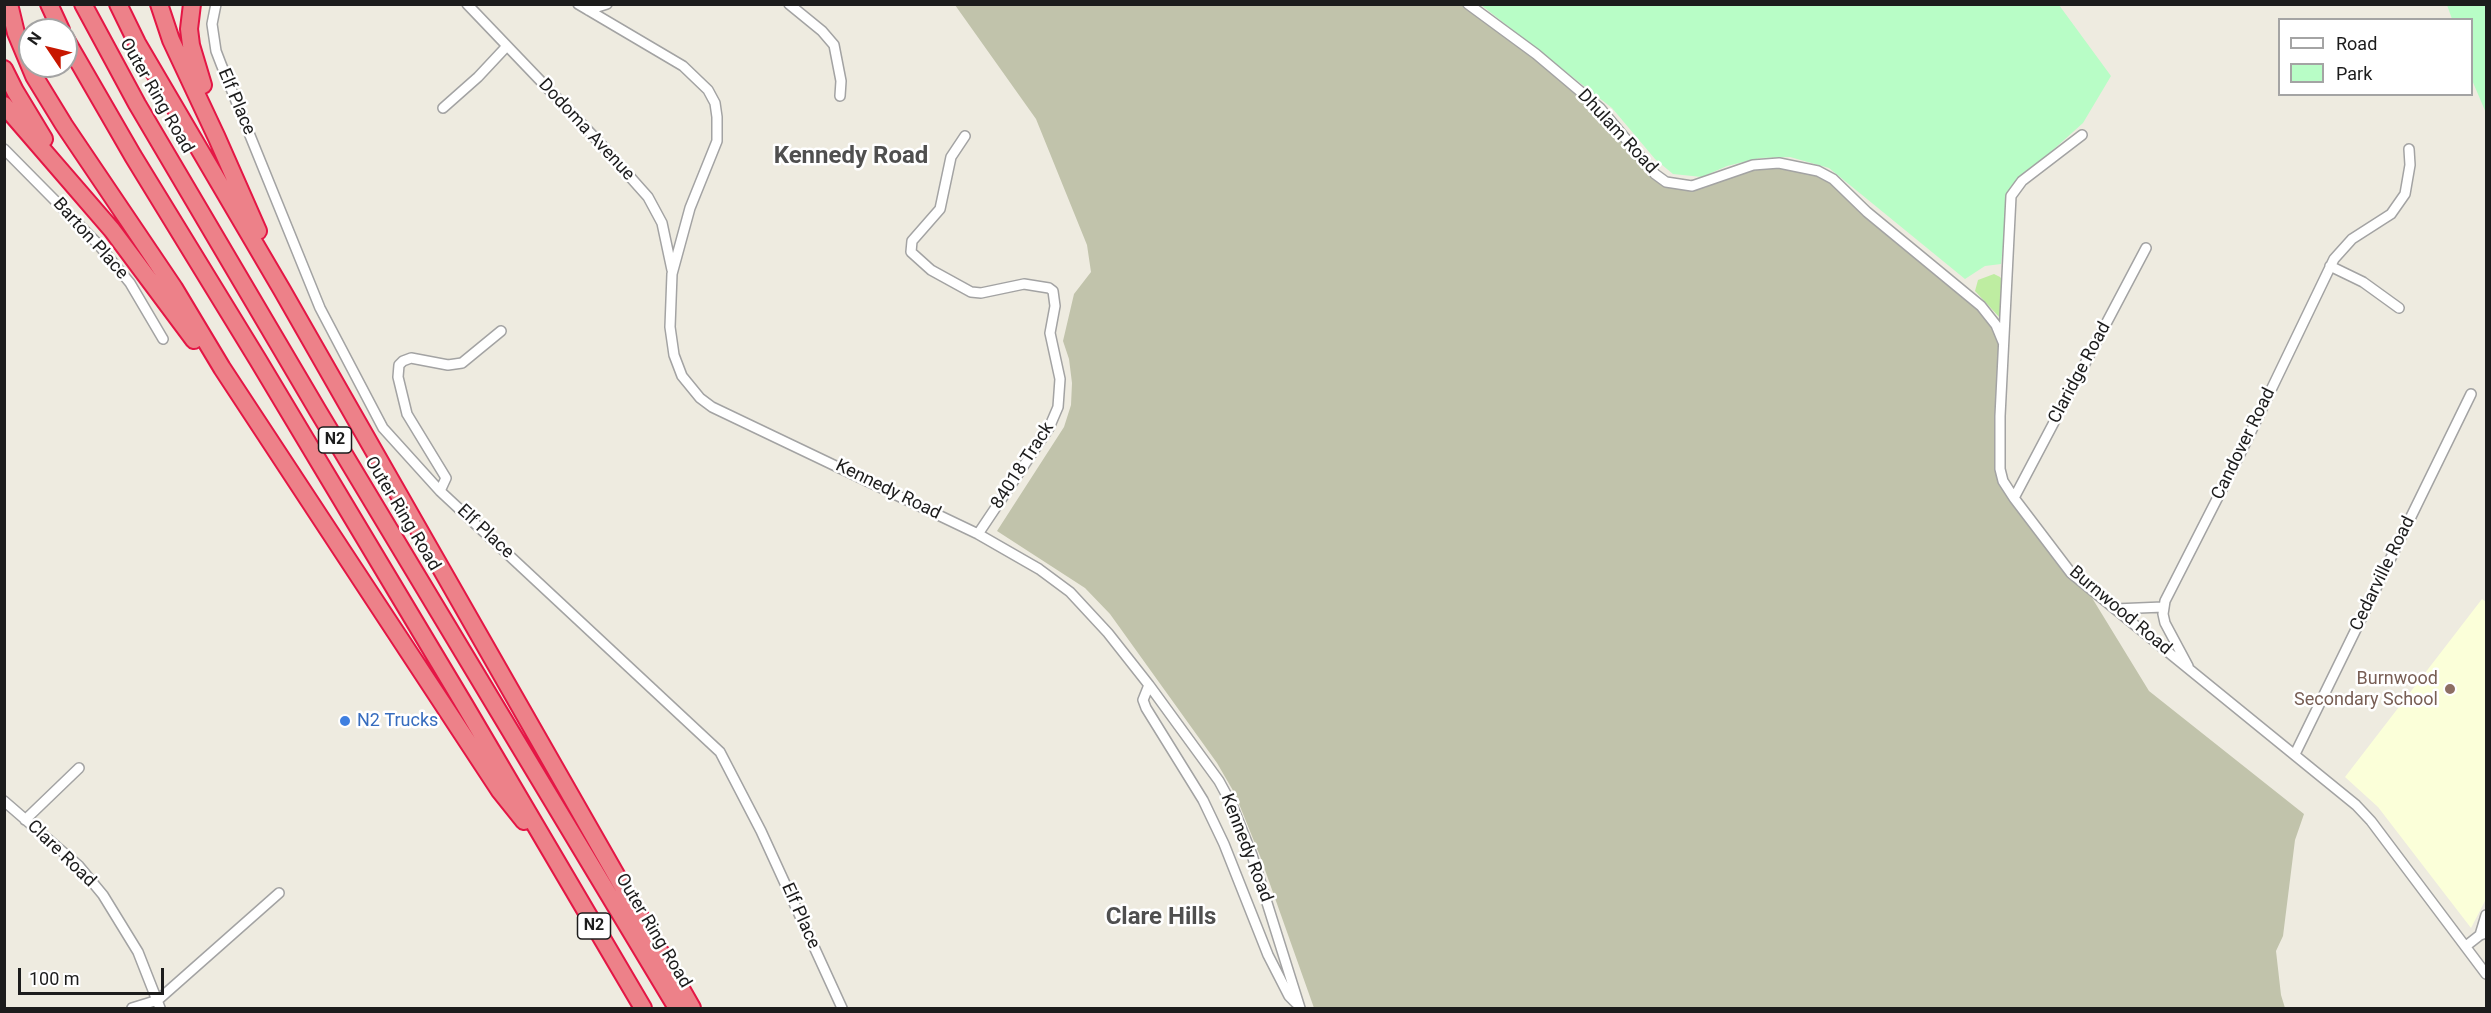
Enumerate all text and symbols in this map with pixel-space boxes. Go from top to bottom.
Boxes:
north arrow [18,18,78,78]
legend [2278,18,2473,96]
text: N [23,28,46,49]
text: Road [2336,33,2377,54]
street label: Outer Ring Road [114,34,198,158]
text: Park [2336,63,2372,84]
street label: Elf Place [212,66,260,138]
street label: Dodoma Avenue [533,75,639,185]
street label: Dhulam Road [1572,85,1662,179]
district label: Kennedy Road [774,143,928,171]
street label: Barton Place [48,194,132,284]
street label: Claridge Road [2044,319,2116,427]
street label: Candover Road [2208,385,2280,503]
street label: 84018 Track [987,419,1059,513]
road number: N2 [318,427,352,453]
street label: Outer Ring Road [359,453,445,575]
street label: Kennedy Road [832,455,944,525]
street label: Elf Place [452,500,518,564]
street label: Cedarville Road [2346,513,2420,635]
street label: Burnwood Road [2064,562,2176,660]
place label: Burnwood Secondary School [2294,668,2438,710]
marker: Burnwood Secondary School [2443,682,2457,696]
place label: N2 Trucks [357,710,438,732]
marker: N2 Trucks [338,714,352,728]
street label: Kennedy Road [1215,791,1277,905]
street label: Clare Road [22,816,100,892]
street label: Outer Ring Road [610,870,696,992]
street label: Elf Place [776,880,824,952]
district label: Clare Hills [1106,904,1216,932]
road number: N2 [578,913,610,939]
scale bar [21,956,166,994]
text: 100 m [29,968,80,989]

